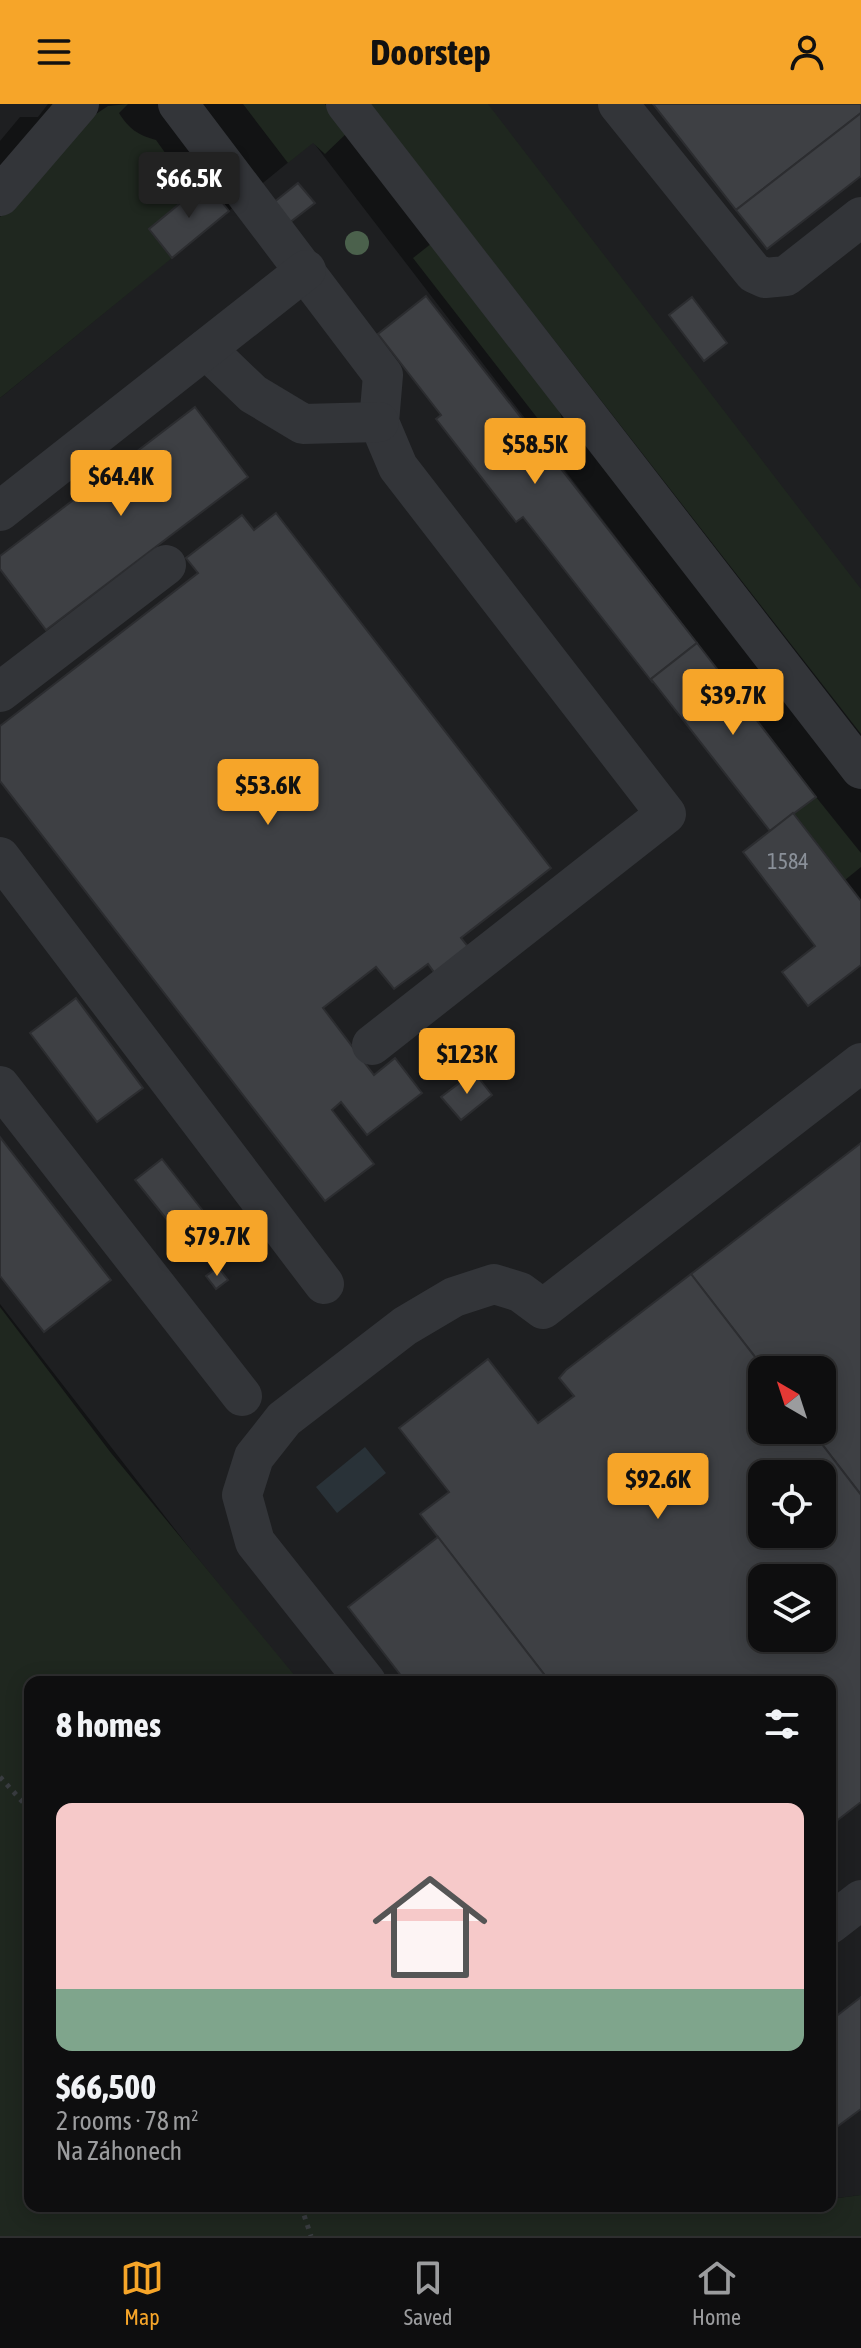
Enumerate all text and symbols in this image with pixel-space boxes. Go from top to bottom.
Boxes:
icon: menu [32,30,76,74]
icon: person [785,30,829,74]
text: Doorstep [370,31,491,73]
pin: $66.5K [124,152,254,220]
text: $66.5K [157,163,221,193]
pin: $58.5K [470,418,600,486]
text: $58.5K [503,429,567,459]
pin: $64.4K [56,450,186,518]
text: $64.4K [89,461,153,491]
pin: $39.7K [668,669,798,737]
text: $39.7K [701,680,765,710]
pin: $53.6K [203,759,333,827]
text: $53.6K [236,770,300,800]
house number: 1584 [767,848,809,874]
pin: $123K [411,1028,523,1096]
text: $123K [437,1039,497,1069]
pin: $79.7K [152,1210,282,1278]
text: $79.7K [185,1221,249,1251]
north arrow [748,1356,836,1444]
map controls [748,1356,836,1652]
pin: $92.6K [593,1453,723,1521]
button: locate [748,1460,836,1548]
text: $92.6K [626,1464,690,1494]
button: layers [748,1564,836,1652]
icon: filters [760,1702,804,1746]
text: 8 homes [56,1705,161,1744]
icon: home [358,1855,502,1999]
text: $66,500 [56,2067,156,2106]
text: 2 rooms · 78 m² [56,2106,198,2136]
text: Na Záhonech [56,2136,182,2166]
tab: Map [120,2256,164,2330]
tab: Saved [404,2256,452,2330]
tab: Home [692,2256,741,2330]

